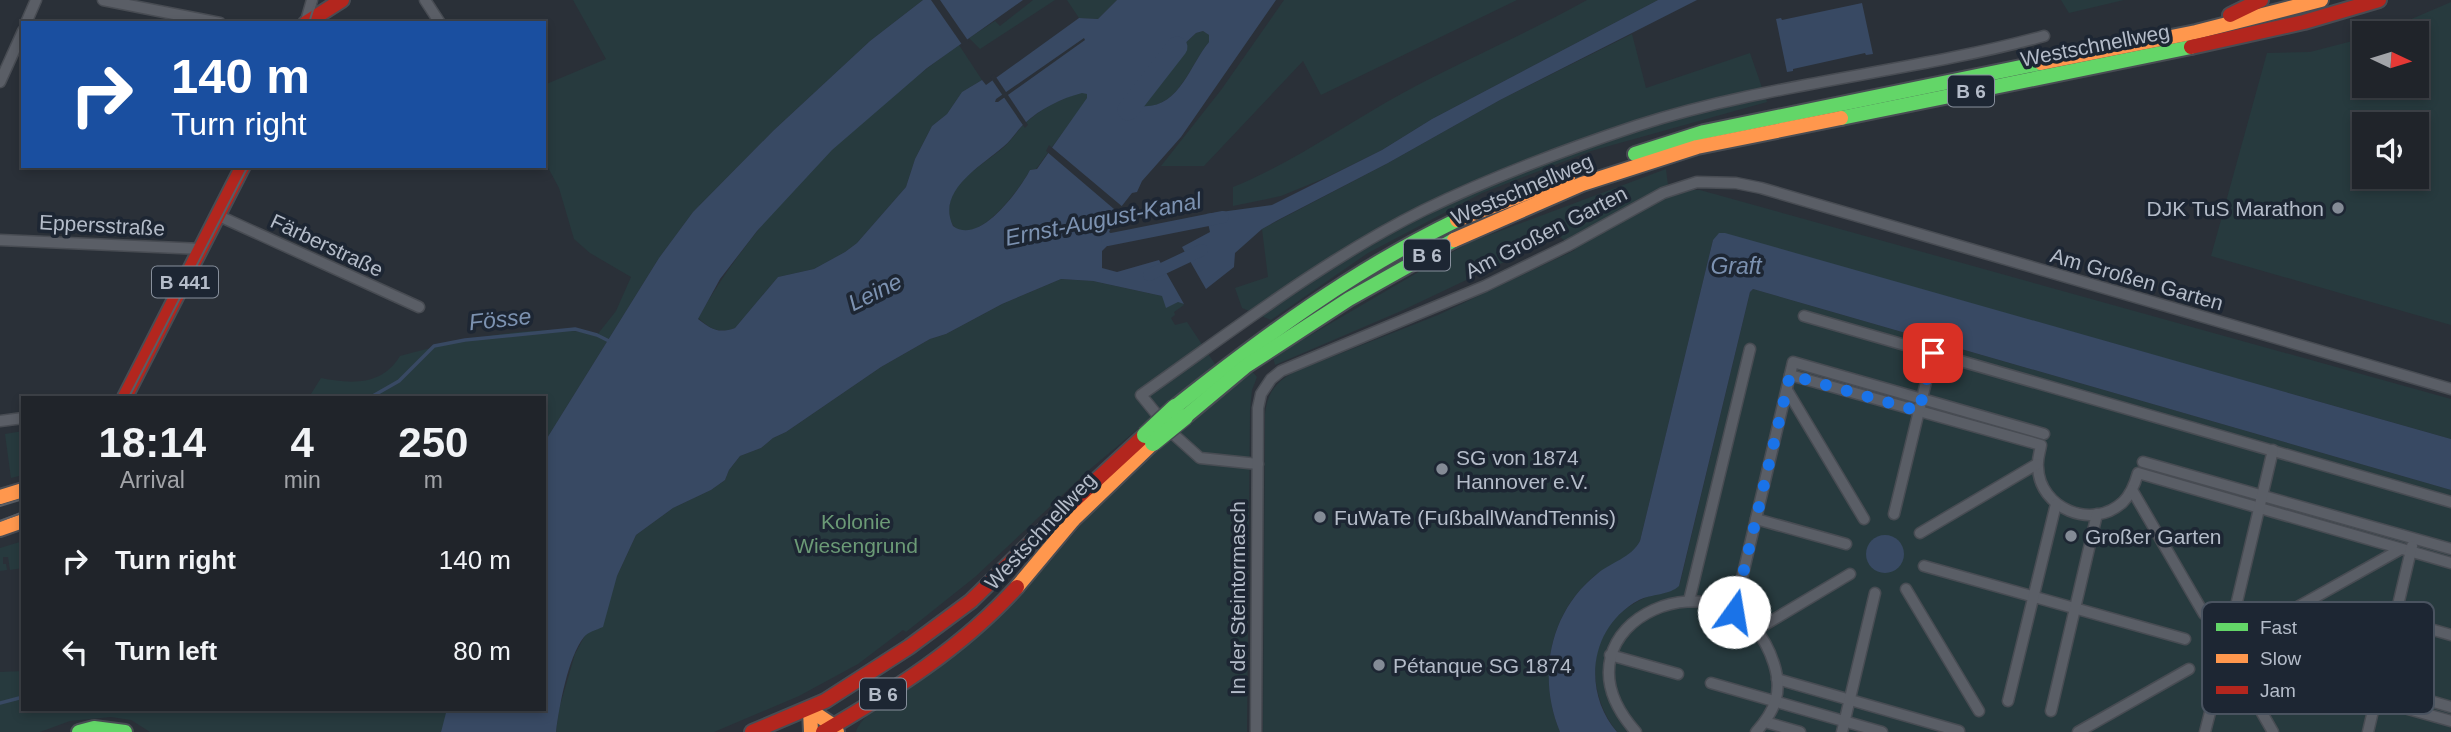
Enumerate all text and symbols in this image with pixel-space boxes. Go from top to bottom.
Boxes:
street label: Westschnellweg [2019,19,2171,71]
north arrow [2352,21,2429,98]
map controls [2352,21,2429,189]
icon: right [56,49,147,140]
text: 140 m [171,49,310,103]
road number: B 6 [1948,76,1994,106]
text: Turn right [171,106,307,142]
button: sound [2352,112,2429,189]
street label: Westschnellweg [1448,149,1596,229]
street label: Am Großen Garten [1461,181,1631,283]
water label: Ernst-August-Kanal [1003,187,1204,251]
place label: DJK TuS Marathon [2147,197,2324,220]
marker: DJK TuS Marathon [2330,200,2346,216]
street label: Färberstraße [267,209,387,281]
street label: Eppersstraße [38,210,166,240]
road number: B 6 [1404,240,1450,270]
street label: Am Großen Garten [2048,243,2226,315]
water label: Graft [1710,253,1763,279]
road number: B 441 [152,266,218,298]
water label: Leine [844,268,906,316]
water label: Fösse [467,303,533,335]
pin [1903,323,1963,383]
icon: arrive [1914,334,1952,372]
text: 18:14 [99,419,206,466]
text: 4 [290,419,314,466]
text: 250 [398,419,468,466]
place label: SG von 1874 Hannover e.V. [1456,446,1588,493]
marker: SG von 1874 Hannover e.V. [1434,461,1450,477]
text: Arrival [120,467,185,493]
text: min [284,467,321,493]
text: m [424,467,443,493]
street label: Westschnellweg [980,468,1100,594]
street label: In der Steintormasch [1226,501,1249,695]
place label: FuWaTe (FußballWandTennis) [1334,506,1616,529]
marker: FuWaTe (FußballWandTennis) [1312,509,1328,525]
park label: Kolonie Wiesengrund [794,510,918,557]
place label: Großer Garten [2085,525,2222,548]
marker: Großer Garten [2063,528,2079,544]
icon: right [56,542,94,580]
text: Turn right [115,545,236,575]
text: 140 m [439,545,511,575]
position arrow [1697,575,1771,649]
legend [2202,602,2434,714]
text: Fast [2260,617,2298,638]
icon: left [56,633,94,671]
text: Turn left [115,636,217,666]
text: 80 m [453,636,511,666]
text: Slow [2260,648,2301,669]
place label: Pétanque SG 1874 [1393,654,1572,677]
marker: Pétanque SG 1874 [1371,657,1387,673]
road number: B 6 [860,678,906,709]
text: Jam [2260,680,2296,701]

